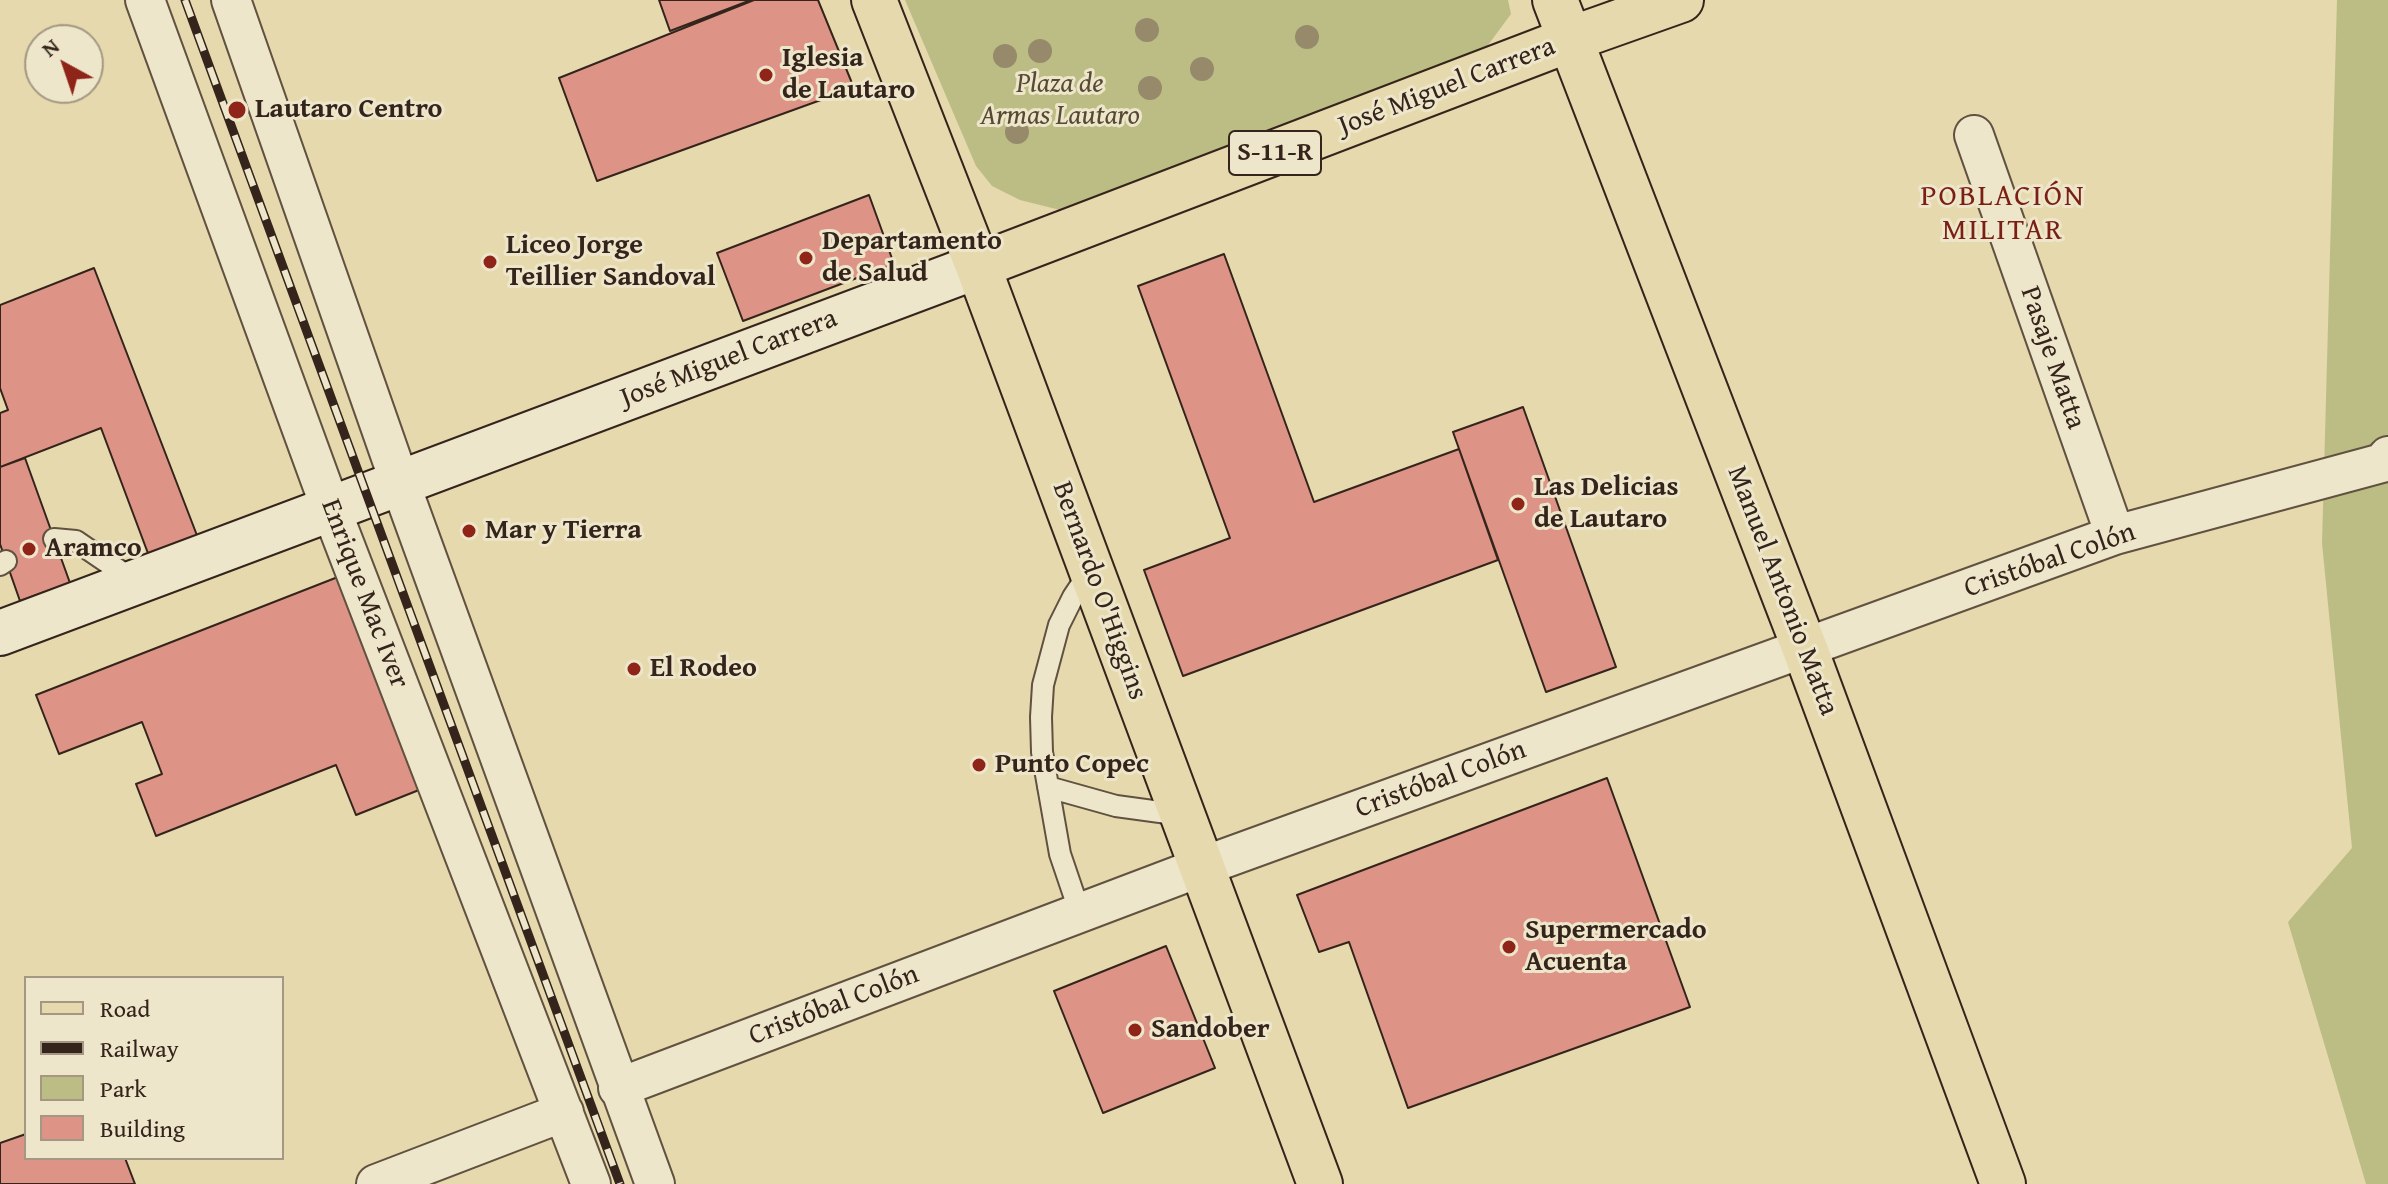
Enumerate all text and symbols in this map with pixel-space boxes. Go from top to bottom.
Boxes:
north arrow [24,24,104,104]
text: N [34,30,66,64]
street label: José Miguel Carrera [1334,30,1560,144]
place label: Iglesia de Lautaro [782,42,915,108]
marker: Iglesia de Lautaro [757,66,775,84]
park label: Plaza de Armas Lautaro [980,68,1140,134]
place label: Lautaro Centro [255,93,443,127]
marker: Lautaro Centro [226,99,248,121]
road number: S-11-R [1229,131,1321,175]
district label: POBLACIÓN MILITAR [1920,179,2086,250]
place label: Departamento de Salud [822,225,1002,291]
place label: Liceo Jorge Teillier Sandoval [506,229,716,295]
marker: Departamento de Salud [797,249,815,267]
marker: Liceo Jorge Teillier Sandoval [481,253,499,271]
street label: Pasaje Matta [2012,282,2092,434]
street label: José Miguel Carrera [616,302,842,416]
street label: Manuel Antonio Matta [1719,462,1845,720]
place label: Las Delicias de Lautaro [1534,471,1678,537]
street label: Bernardo O'Higgins [1044,477,1154,705]
street label: Enrique Mac Iver [313,495,415,693]
marker: Las Delicias de Lautaro [1509,495,1527,513]
place label: Mar y Tierra [485,514,642,548]
street label: Cristóbal Colón [1960,516,2140,606]
marker: Mar y Tierra [460,522,478,540]
place label: Aramco [45,532,142,566]
marker: Aramco [20,540,38,558]
place label: El Rodeo [650,652,757,686]
marker: El Rodeo [625,660,643,678]
street label: Cristóbal Colón [1351,734,1531,826]
place label: Punto Copec [995,748,1149,782]
marker: Punto Copec [970,756,988,774]
place label: Supermercado Acuenta [1525,914,1707,980]
marker: Supermercado Acuenta [1500,938,1518,956]
street label: Cristóbal Colón [744,958,924,1054]
legend [24,976,284,1160]
text: Road [100,991,150,1026]
place label: Sandober [1151,1013,1269,1047]
marker: Sandober [1126,1021,1144,1039]
text: Railway [100,1031,179,1066]
text: Park [100,1071,146,1106]
text: Building [100,1111,185,1146]

